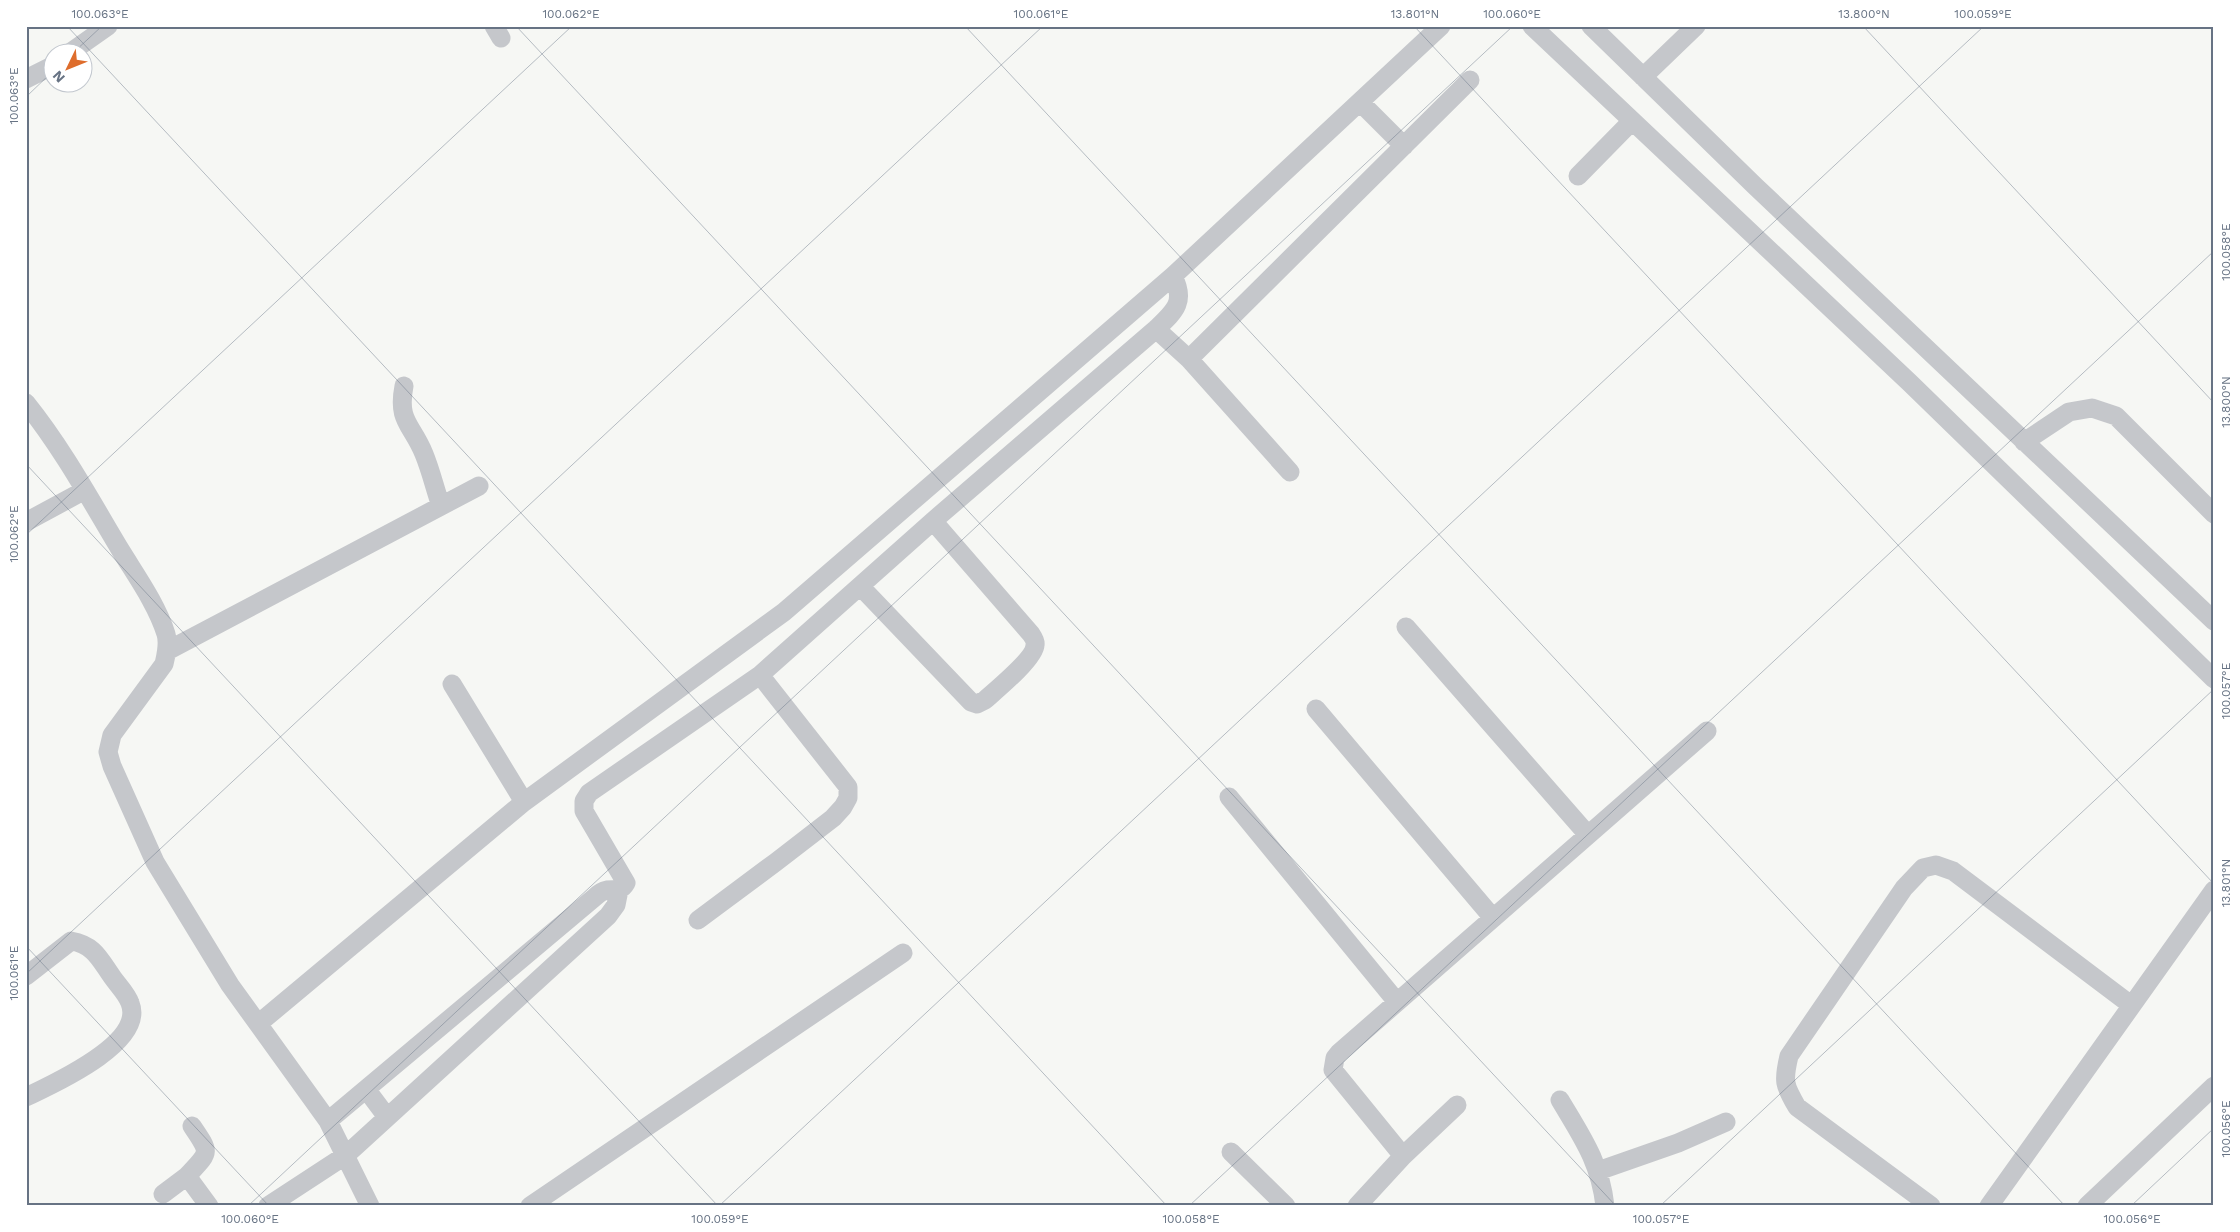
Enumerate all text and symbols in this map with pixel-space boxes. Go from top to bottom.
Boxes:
text: 100.063°E [71,7,129,21]
text: 100.062°E [542,7,600,21]
text: 100.061°E [1014,7,1069,21]
text: 13.801°N [1391,7,1439,21]
text: 100.060°E [1483,7,1541,21]
text: 13.800°N [1838,7,1890,21]
text: 100.059°E [1954,7,2012,21]
north arrow [42,42,92,92]
text: 100.063°E [7,67,21,125]
text: N [49,68,68,86]
text: 100.058°E [2219,223,2233,281]
text: 13.800°N [2219,376,2233,428]
text: 100.062°E [7,505,21,563]
text: 100.057°E [2219,662,2233,719]
text: 13.801°N [2219,859,2233,907]
text: 100.061°E [7,945,21,1000]
text: 100.056°E [2219,1100,2233,1158]
text: 100.060°E [221,1212,279,1226]
text: 100.059°E [691,1212,749,1226]
text: 100.058°E [1162,1212,1220,1226]
text: 100.057°E [1633,1212,1690,1226]
text: 100.056°E [2103,1212,2161,1226]

